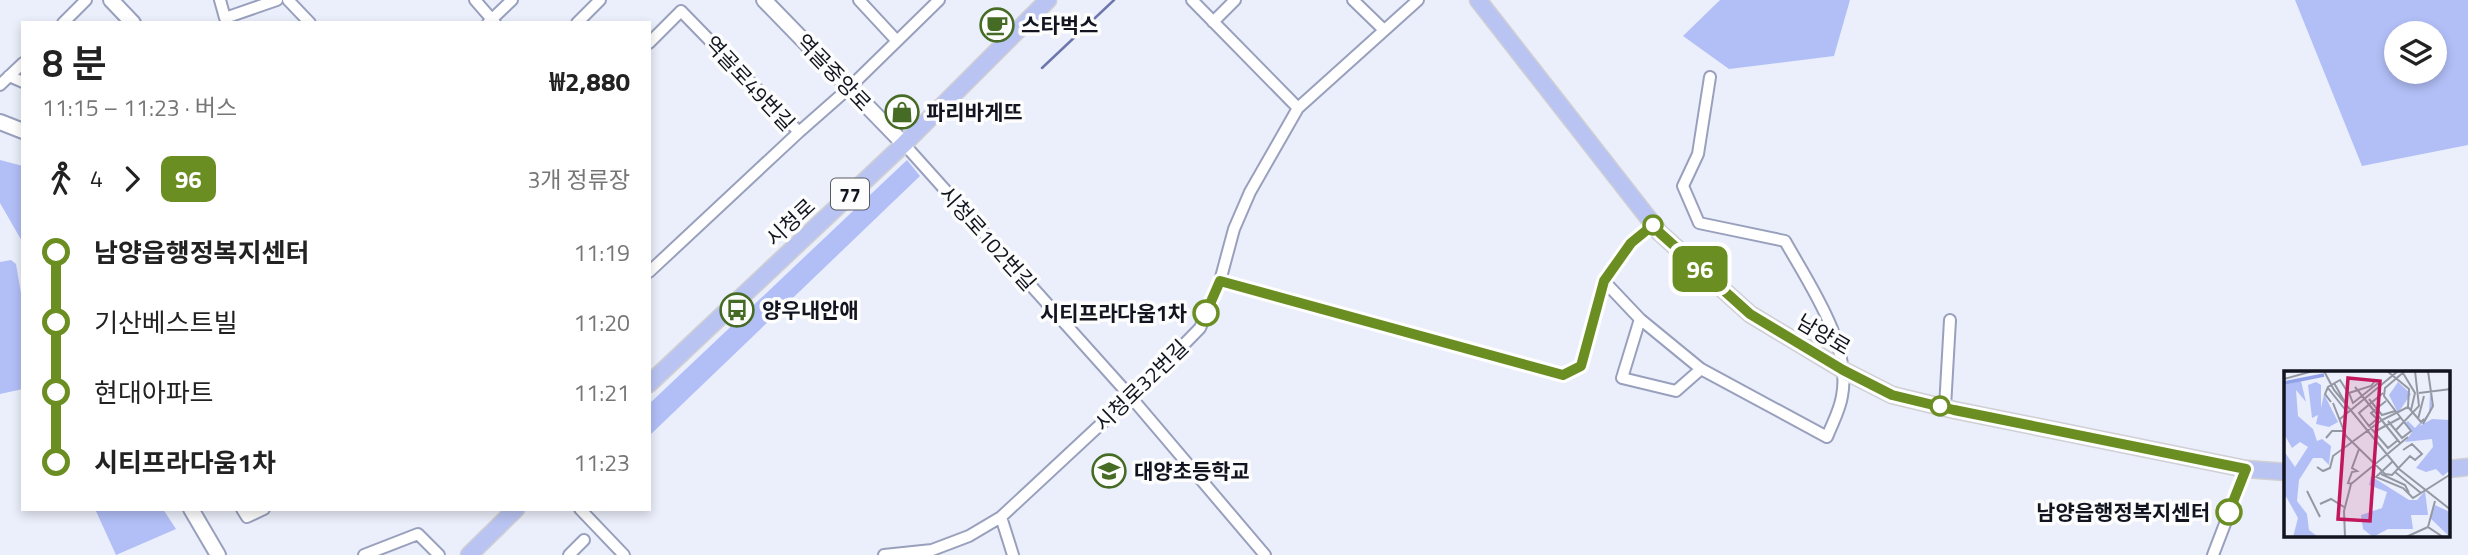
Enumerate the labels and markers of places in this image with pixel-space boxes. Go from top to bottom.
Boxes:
cafe icon: 스타벅스 [978,6,1016,44]
place label: 스타벅스 [1021,9,1098,41]
shop icon: 파리바게뜨 [883,93,921,131]
place label: 파리바게뜨 [926,96,1023,128]
unlabelled marker [1643,215,1663,235]
bus stop icon: 양우내안애 [718,291,756,329]
place label: 양우내안애 [762,294,859,326]
place label: 시티프라다움1차 [1040,297,1187,329]
marker: 시티프라다움1차 [1193,300,1219,326]
unlabelled marker [1930,396,1950,416]
school or university icon: 대양초등학교 [1090,452,1128,490]
place label: 대양초등학교 [1134,455,1250,487]
place label: 남양읍행정복지센터 [2036,496,2210,528]
marker: 남양읍행정복지센터 [2216,499,2242,525]

